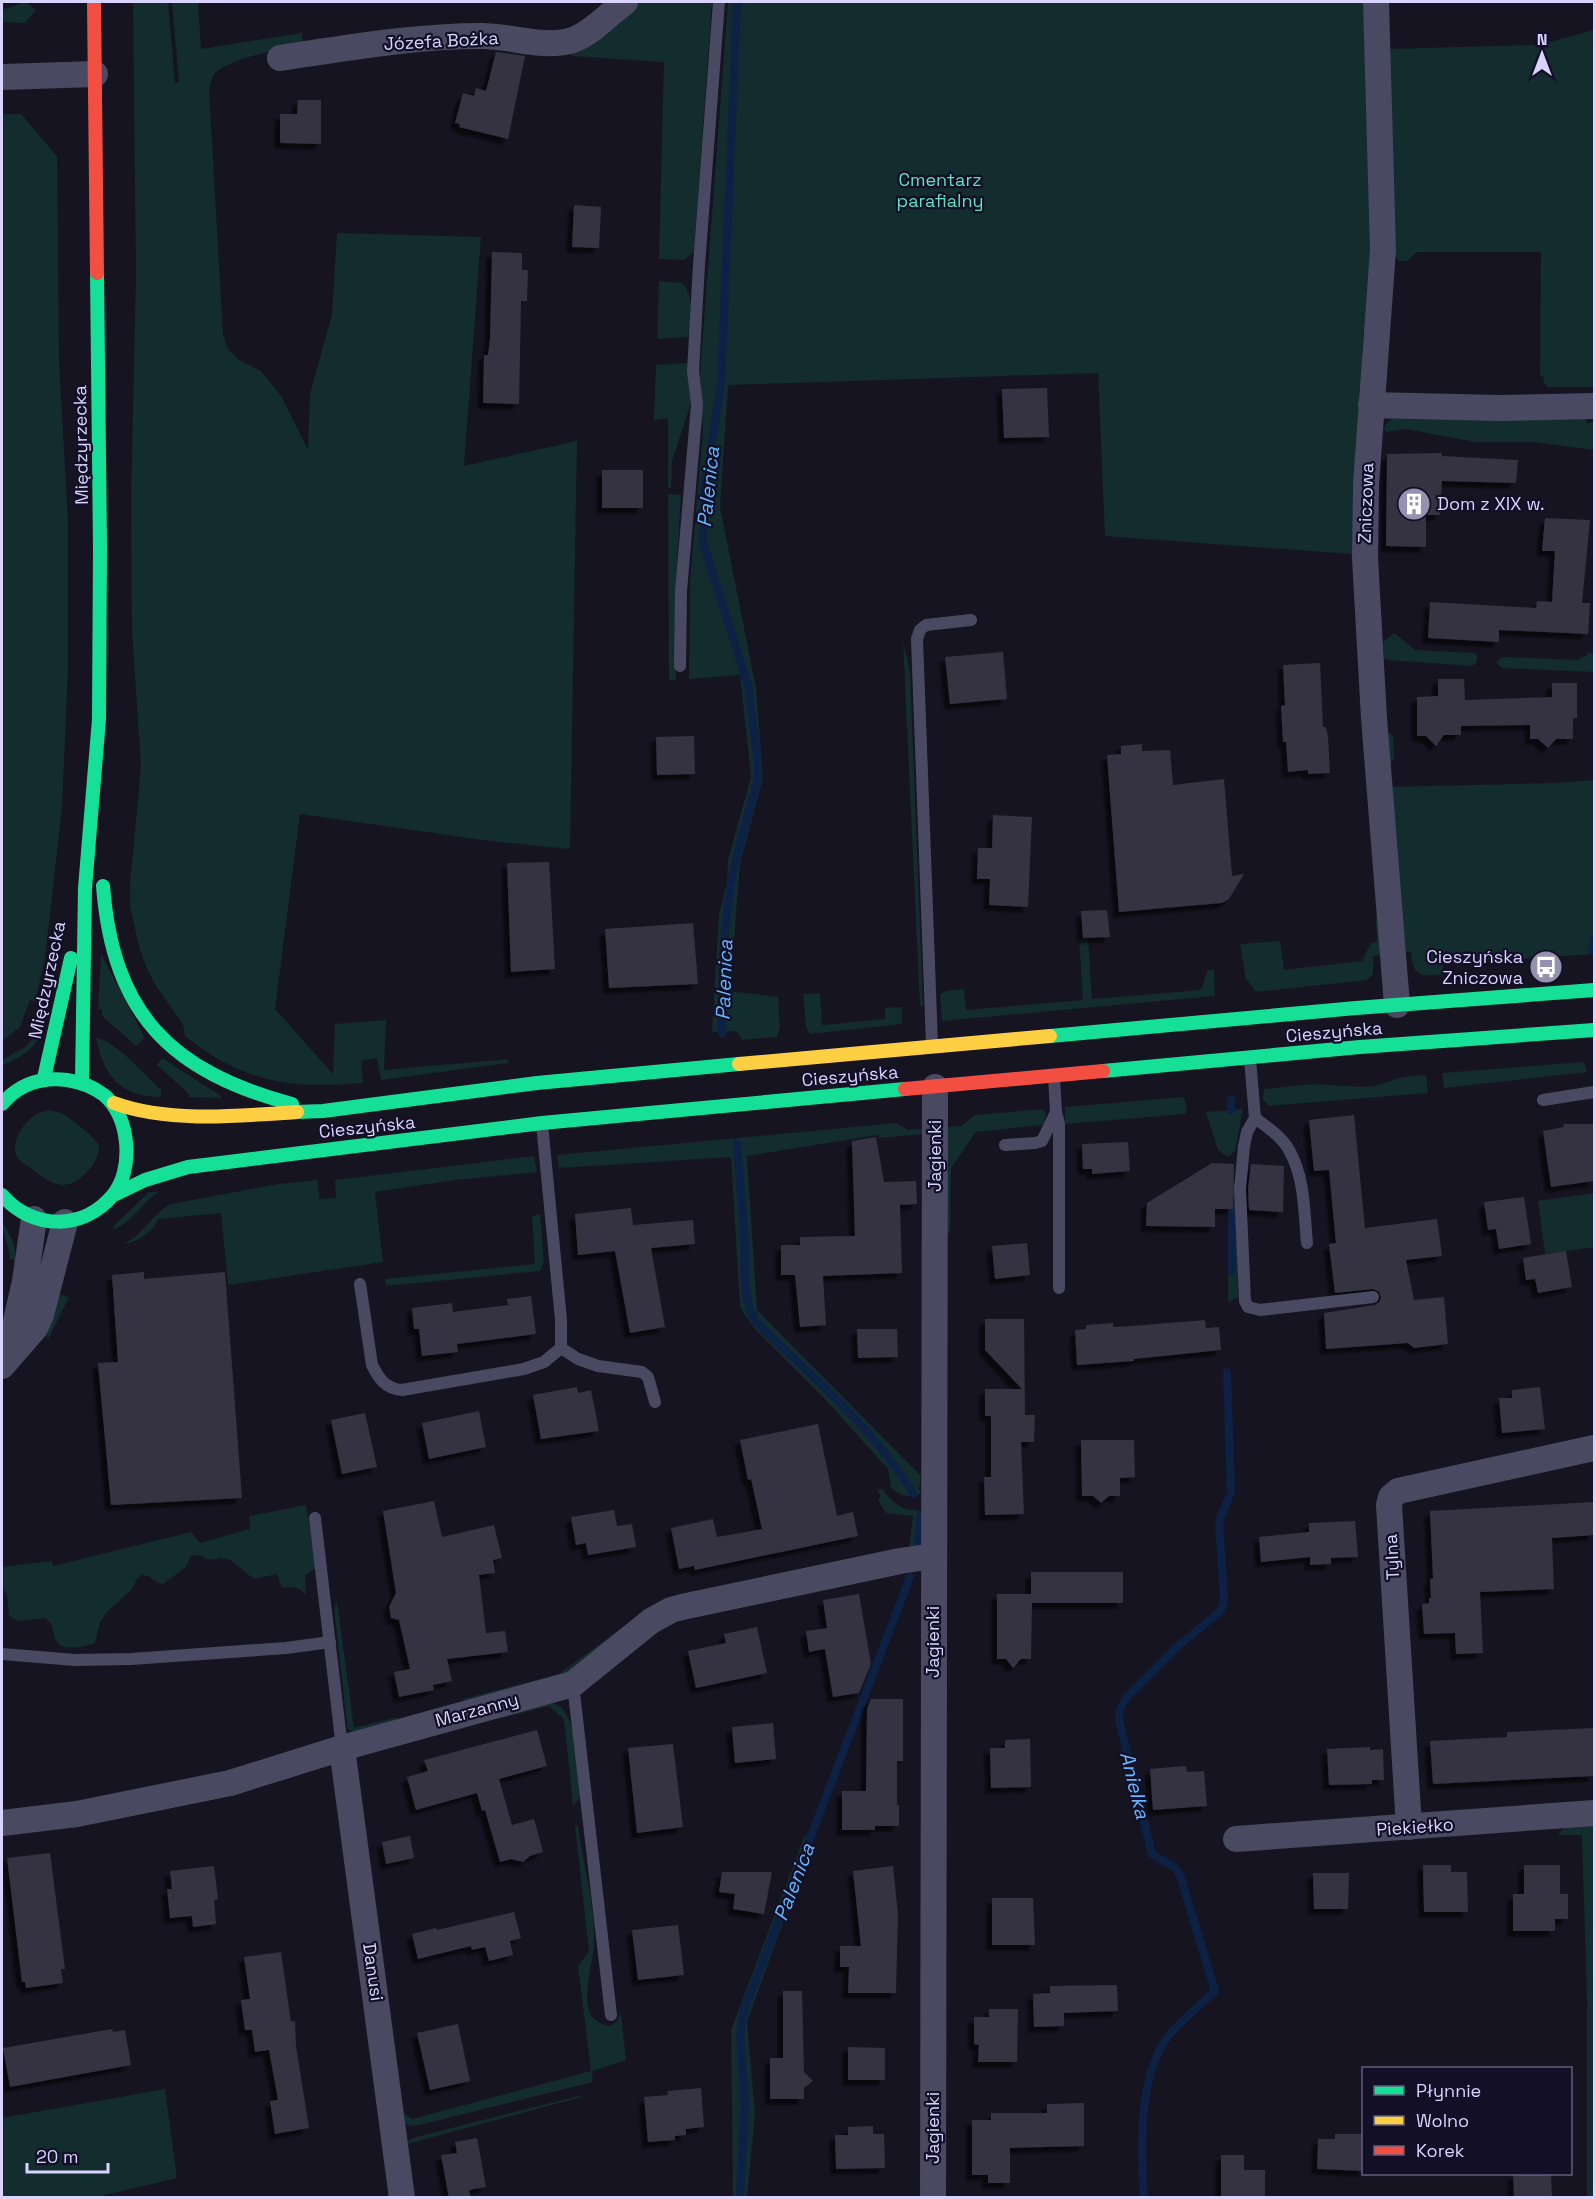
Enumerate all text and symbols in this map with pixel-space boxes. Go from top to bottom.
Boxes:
north arrow [1512,24,1572,84]
street label: Józefa Bożka [383,26,499,55]
text: N [1537,29,1547,50]
park label: Cmentarz parafialny [897,168,983,212]
street label: Międzyrzecka [68,385,93,505]
water label: Palenica [691,445,725,528]
street label: Zniczowa [1353,462,1378,544]
building icon: Dom z XIX w. [1396,486,1432,522]
place label: Dom z XIX w. [1437,492,1545,515]
street label: Międzyrzecka [23,919,70,1041]
water label: Palenica [710,939,738,1021]
place label: Cieszyńska Zniczowa [1426,945,1523,989]
bus stop icon: Cieszyńska Zniczowa [1528,949,1564,985]
street label: Cieszyńska [1285,1016,1383,1047]
street label: Cieszyńska [801,1060,899,1091]
street label: Cieszyńska [318,1110,416,1143]
street label: Jagienki [923,1120,946,1192]
street label: Tylna [1379,1533,1404,1581]
street label: Jagienki [921,1606,944,1678]
street label: Marzanny [433,1687,521,1732]
water label: Anielka [1114,1749,1156,1822]
street label: Piekiełko [1375,1812,1454,1841]
water label: Palenica [767,1839,821,1924]
street label: Danusi [358,1942,389,2002]
legend [1362,2067,1572,2175]
text: Płynnie [1416,2079,1481,2102]
street label: Jagienki [921,2092,944,2164]
text: Wolno [1416,2109,1469,2132]
scale bar [27,2136,108,2174]
text: Korek [1416,2139,1465,2162]
text: 20 m [36,2145,79,2168]

